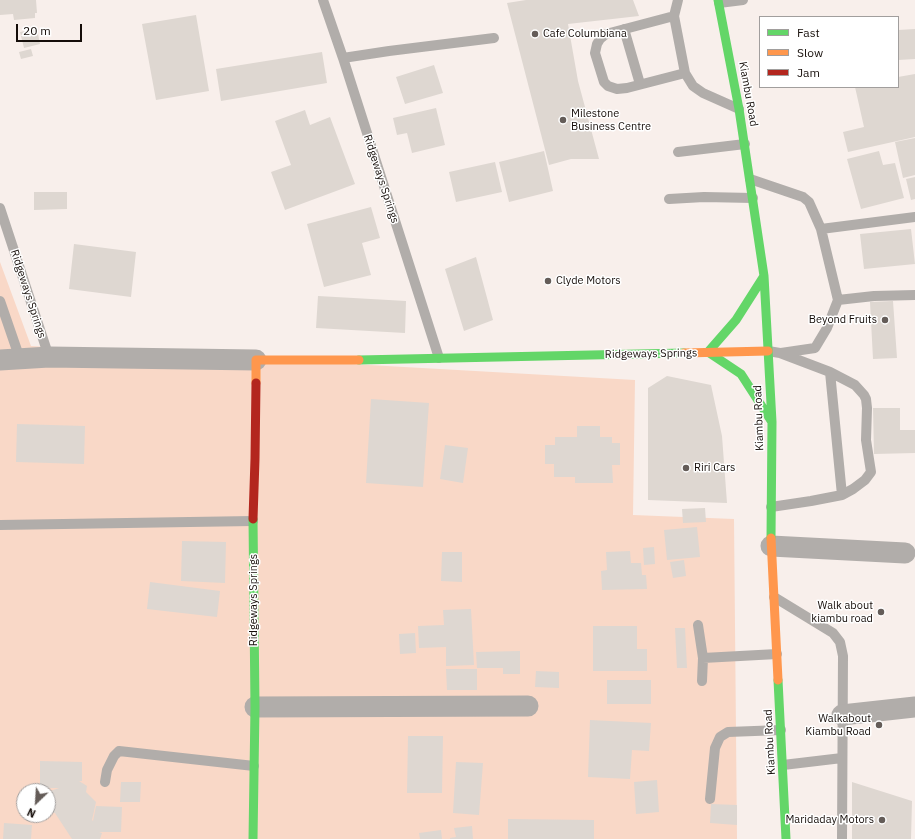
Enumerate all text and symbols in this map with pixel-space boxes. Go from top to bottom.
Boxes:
scale bar [18,16,84,42]
legend [759,16,899,88]
text: 20 m [23,23,51,38]
text: Fast [797,25,820,40]
place label: Cafe Columbiana [543,27,627,41]
marker: Cafe Columbiana [530,29,540,39]
text: Slow [797,45,823,60]
street label: Kiambu Road [736,60,760,128]
text: Jam [797,65,820,80]
place label: Milestone Business Centre [571,107,651,133]
marker: Milestone Business Centre [558,115,568,125]
street label: Ridgeways Springs [360,133,402,225]
street label: Ridgeways Springs [7,248,49,340]
place label: Clyde Motors [556,274,621,288]
marker: Clyde Motors [543,276,553,286]
place label: Beyond Fruits [809,313,877,327]
marker: Beyond Fruits [880,315,890,325]
street label: Ridgeways Springs [605,347,697,361]
street label: Kiambu Road [751,385,767,451]
place label: Riri Cars [694,461,735,475]
marker: Riri Cars [681,463,691,473]
street label: Ridgeways Springs [247,554,261,646]
place label: Walk about kiambu road [811,599,873,625]
marker: Walk about kiambu road [876,607,886,617]
street label: Kiambu Road [762,709,778,775]
place label: Walkabout Kiambu Road [805,712,871,738]
marker: Walkabout Kiambu Road [874,720,884,730]
north arrow [16,783,56,823]
text: N [25,805,38,821]
place label: Maridaday Motors [785,813,874,827]
marker: Maridaday Motors [877,815,887,825]

